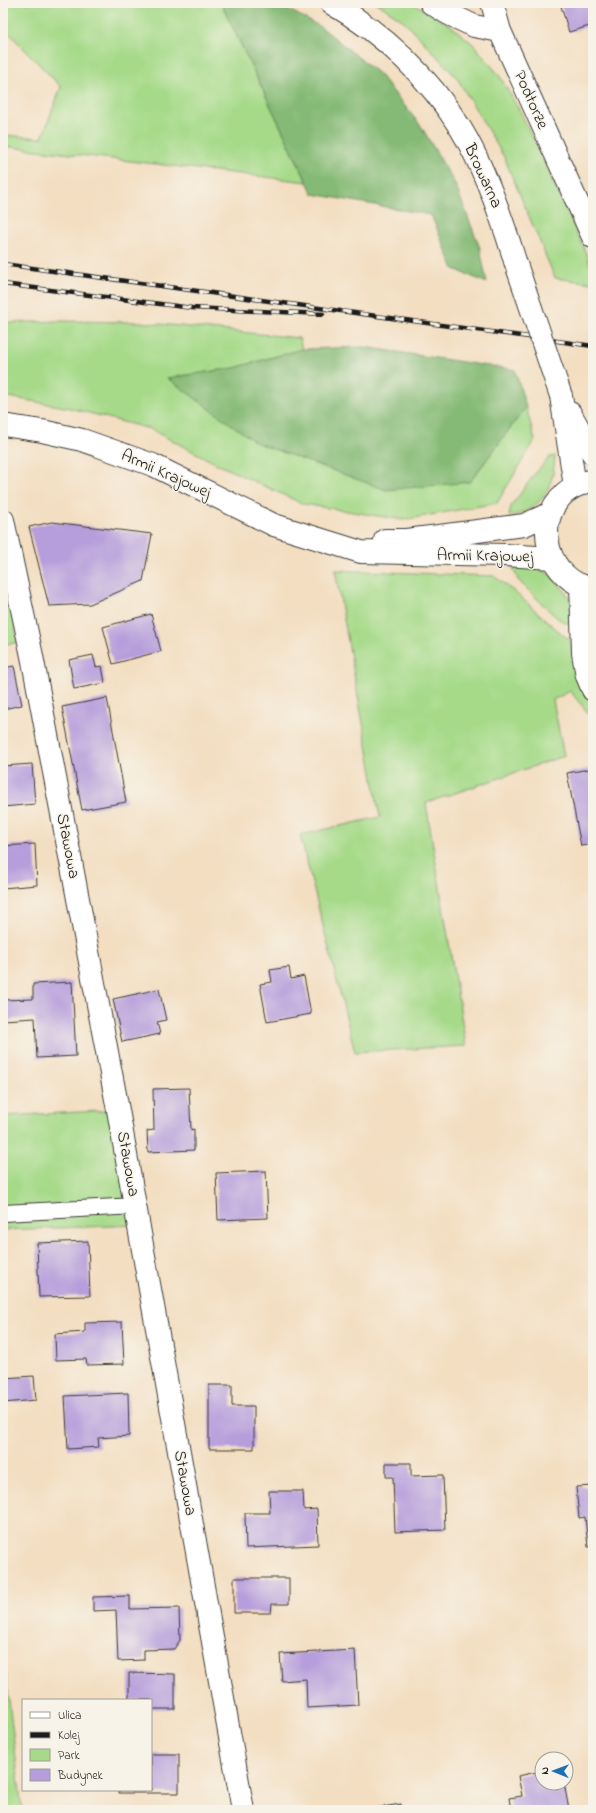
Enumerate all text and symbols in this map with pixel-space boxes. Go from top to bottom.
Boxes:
street label: Podtorze [507,67,555,134]
street label: Browarna [457,139,509,212]
street label: Armii Krajowej [117,443,216,505]
street label: Armii Krajowej [437,543,534,569]
street label: Stawowa [49,811,87,881]
street label: Stawowa [110,1129,146,1199]
street label: Stawowa [167,1448,203,1518]
legend [22,1699,152,1791]
text: Ulica [58,1707,82,1725]
text: Kolej [58,1727,80,1745]
text: Park [58,1747,80,1765]
north arrow [534,1751,574,1791]
text: Budynek [57,1767,104,1786]
text: N [537,1767,553,1775]

